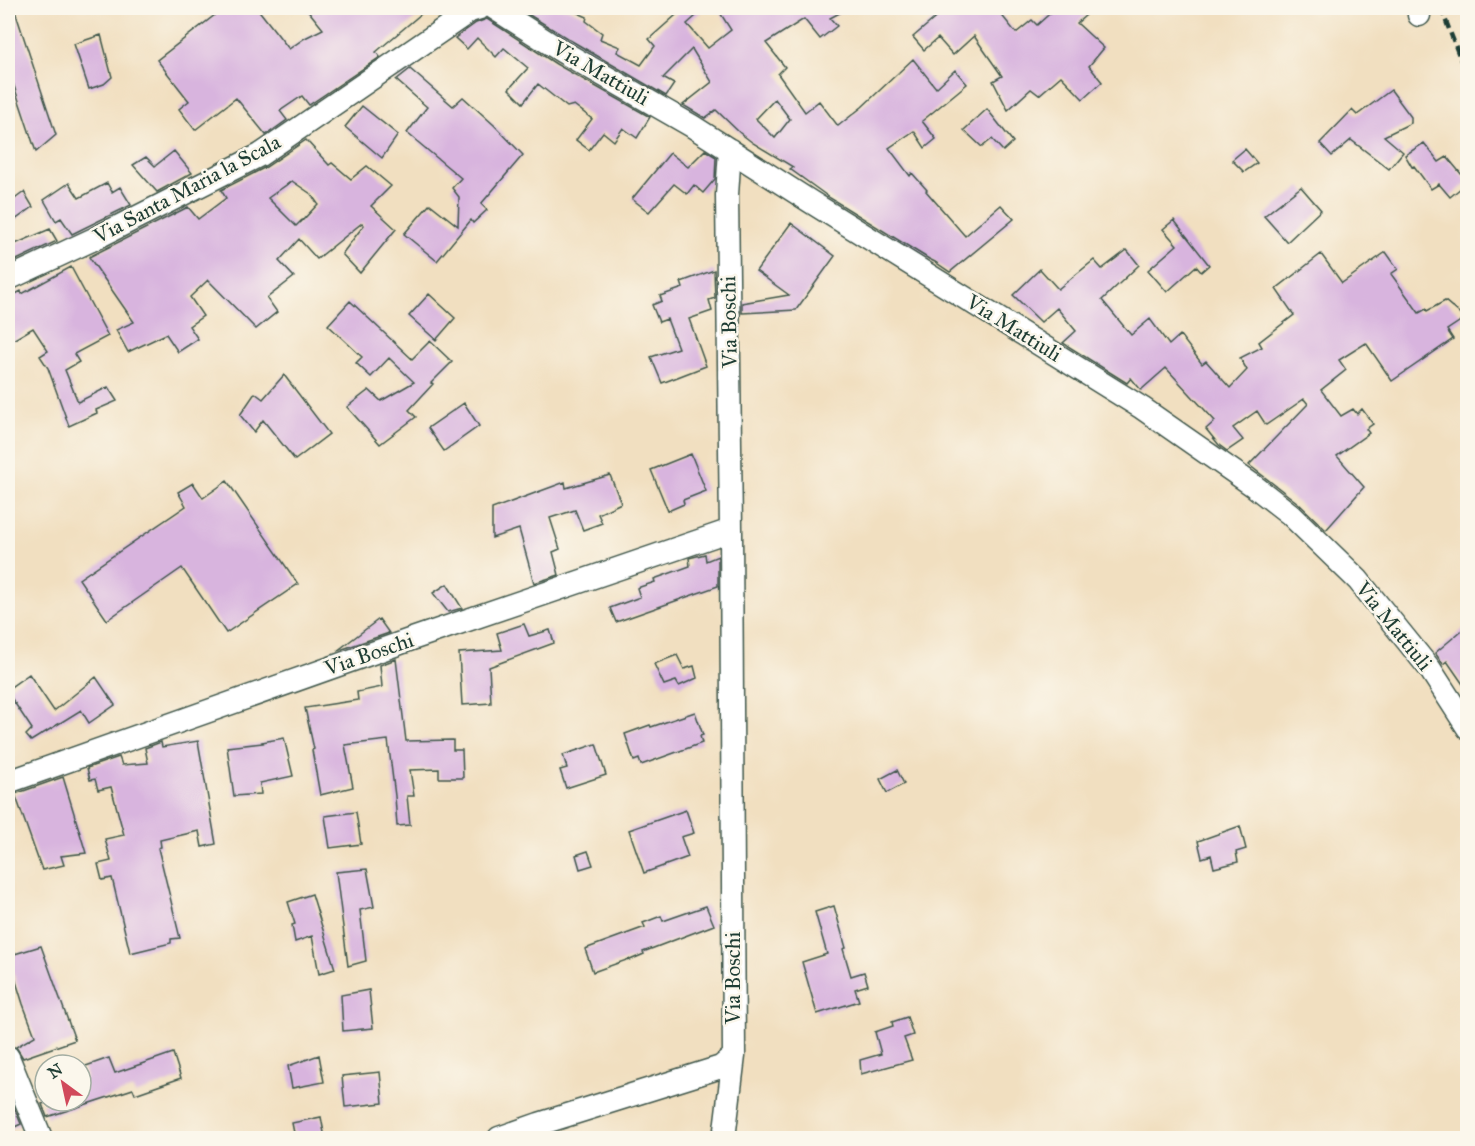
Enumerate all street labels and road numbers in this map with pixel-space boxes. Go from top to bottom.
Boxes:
street label: Via Mattiuli [547,34,654,111]
street label: Via Santa Maria la Scala [88,129,285,250]
street label: Via Boschi [715,275,743,369]
street label: Via Mattiuli [961,288,1067,368]
street label: Via Mattiuli [1349,575,1438,676]
street label: Via Boschi [320,627,417,682]
street label: Via Boschi [720,932,746,1025]

